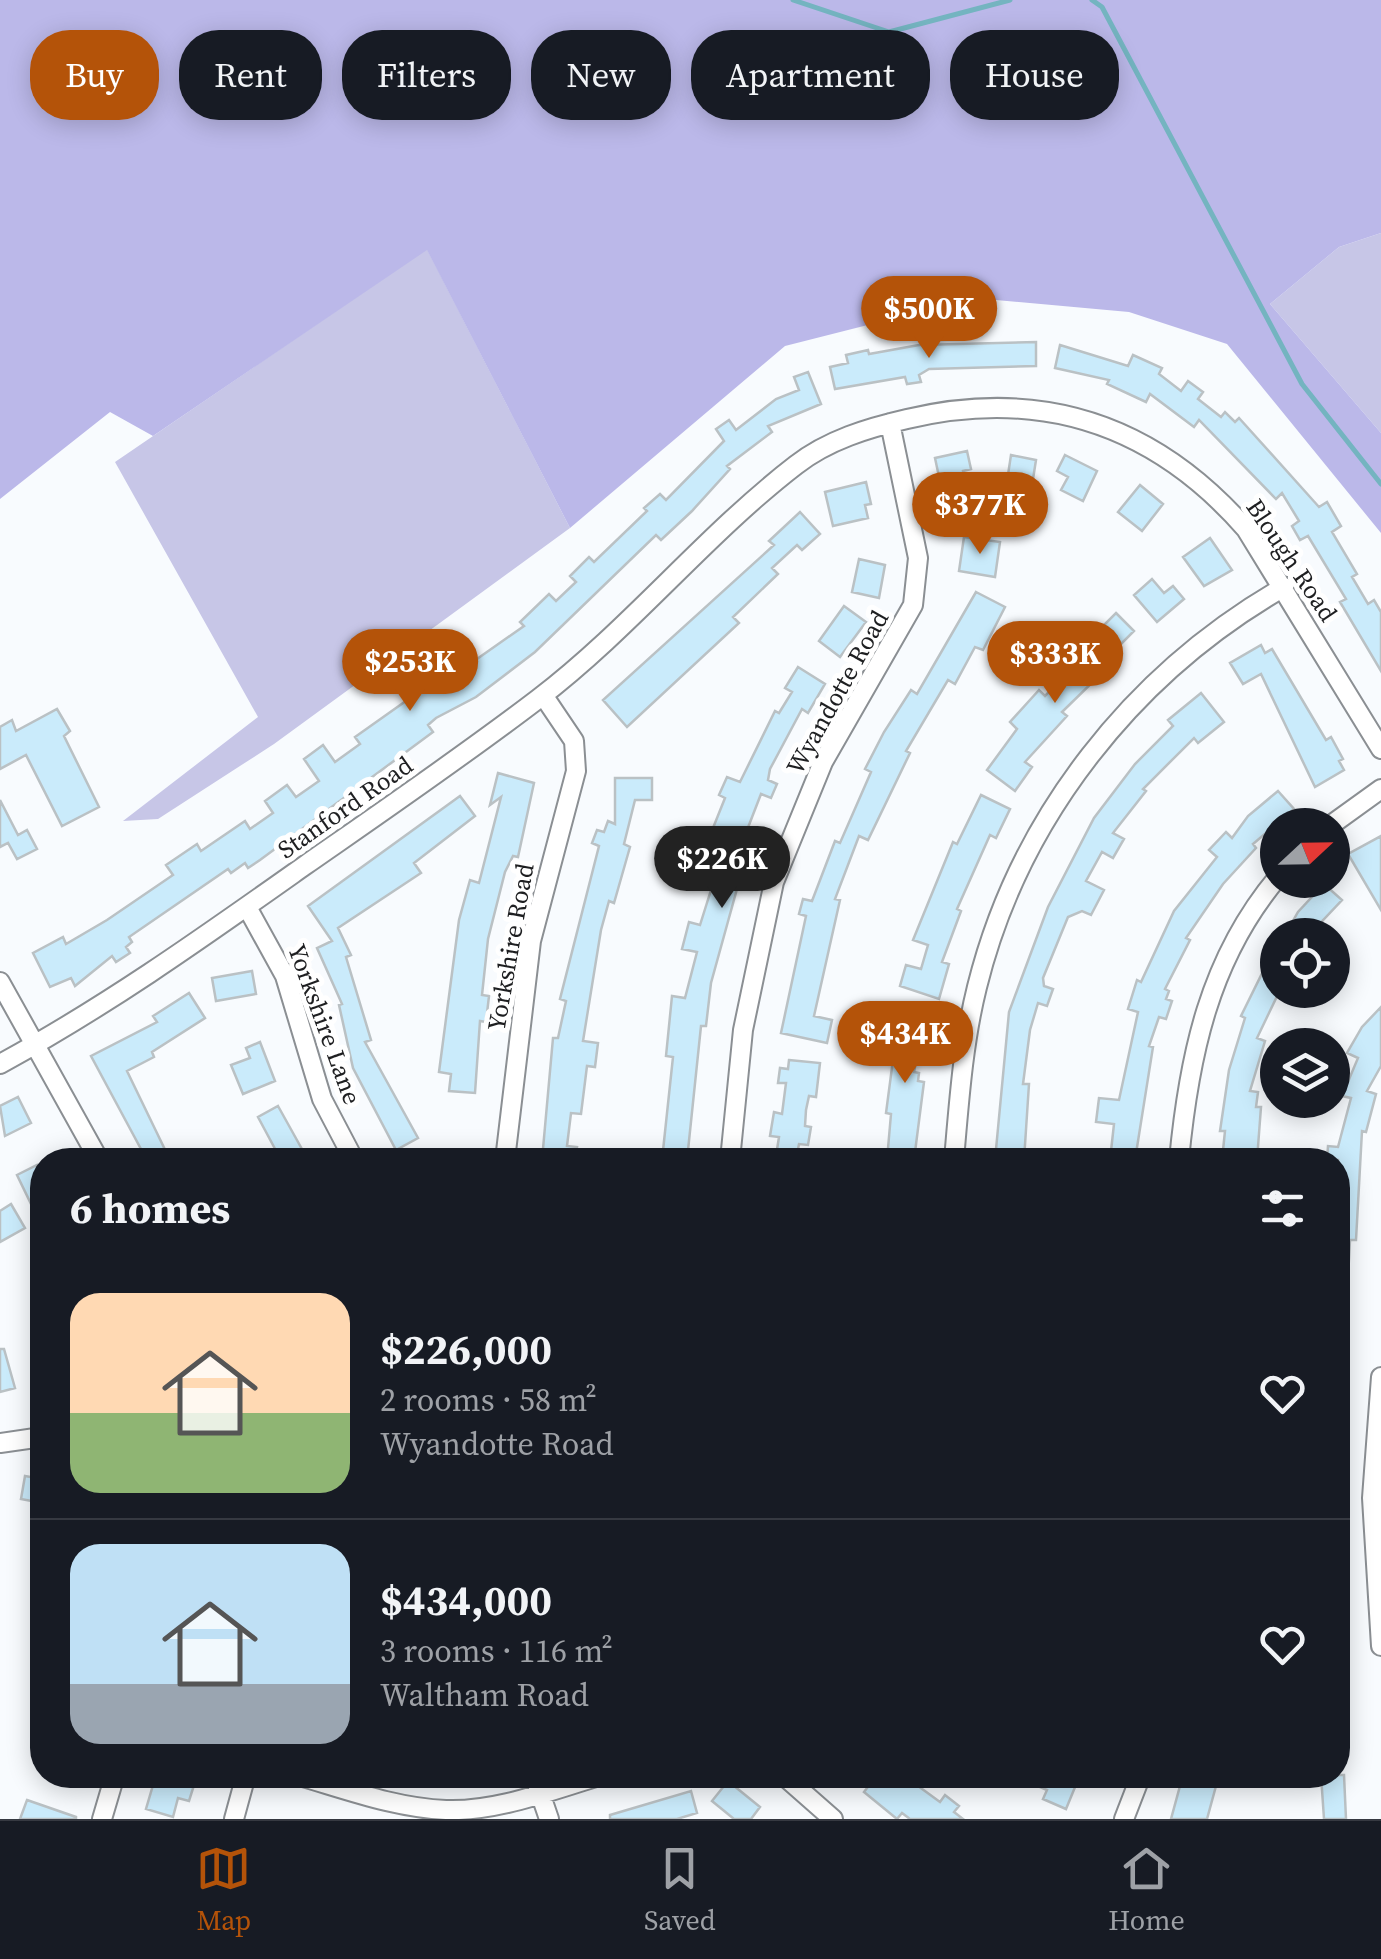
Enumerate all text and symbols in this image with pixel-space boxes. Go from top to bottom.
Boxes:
chip: Buy [30,30,159,120]
chip: Rent [179,30,322,120]
chip: Filters [342,30,511,120]
chip: New [531,30,671,120]
chip: Apartment [691,30,930,120]
chip: House [950,30,1119,120]
pin: $500K [859,276,999,361]
text: $500K [883,286,975,330]
pin: $377K [910,472,1050,557]
text: $377K [934,482,1026,526]
street label: Blough Road [1238,492,1346,628]
street label: Wyandotte Road [778,604,896,780]
pin: $333K [985,621,1125,706]
pin: $253K [340,629,480,714]
text: $333K [1009,631,1101,675]
text: $253K [364,639,456,683]
street label: Stanford Road [271,748,419,866]
north arrow [1260,808,1350,898]
map controls [1260,808,1350,1118]
pin: $226K [652,826,792,911]
text: $226K [676,836,768,880]
street label: Yorkshire Road [479,861,541,1033]
button: locate [1260,918,1350,1008]
street label: Yorkshire Lane [280,939,370,1109]
pin: $434K [835,1001,975,1086]
text: $434K [859,1011,951,1055]
button: layers [1260,1028,1350,1118]
text: 6 homes [70,1179,230,1237]
icon: filters [1255,1181,1310,1236]
text: $226,000 [380,1320,552,1378]
icon: home [150,1333,270,1453]
icon: heart [1255,1366,1310,1421]
text: 2 rooms · 58 m² [380,1378,597,1422]
text: Wyandotte Road [380,1422,614,1466]
text: $434,000 [380,1571,552,1629]
icon: home [150,1584,270,1704]
icon: heart [1255,1617,1310,1672]
text: 3 rooms · 116 m² [380,1629,613,1673]
text: Waltham Road [380,1673,589,1717]
tab: Map [196,1841,251,1939]
tab: Saved [644,1841,716,1939]
tab: Home [1108,1841,1185,1939]

